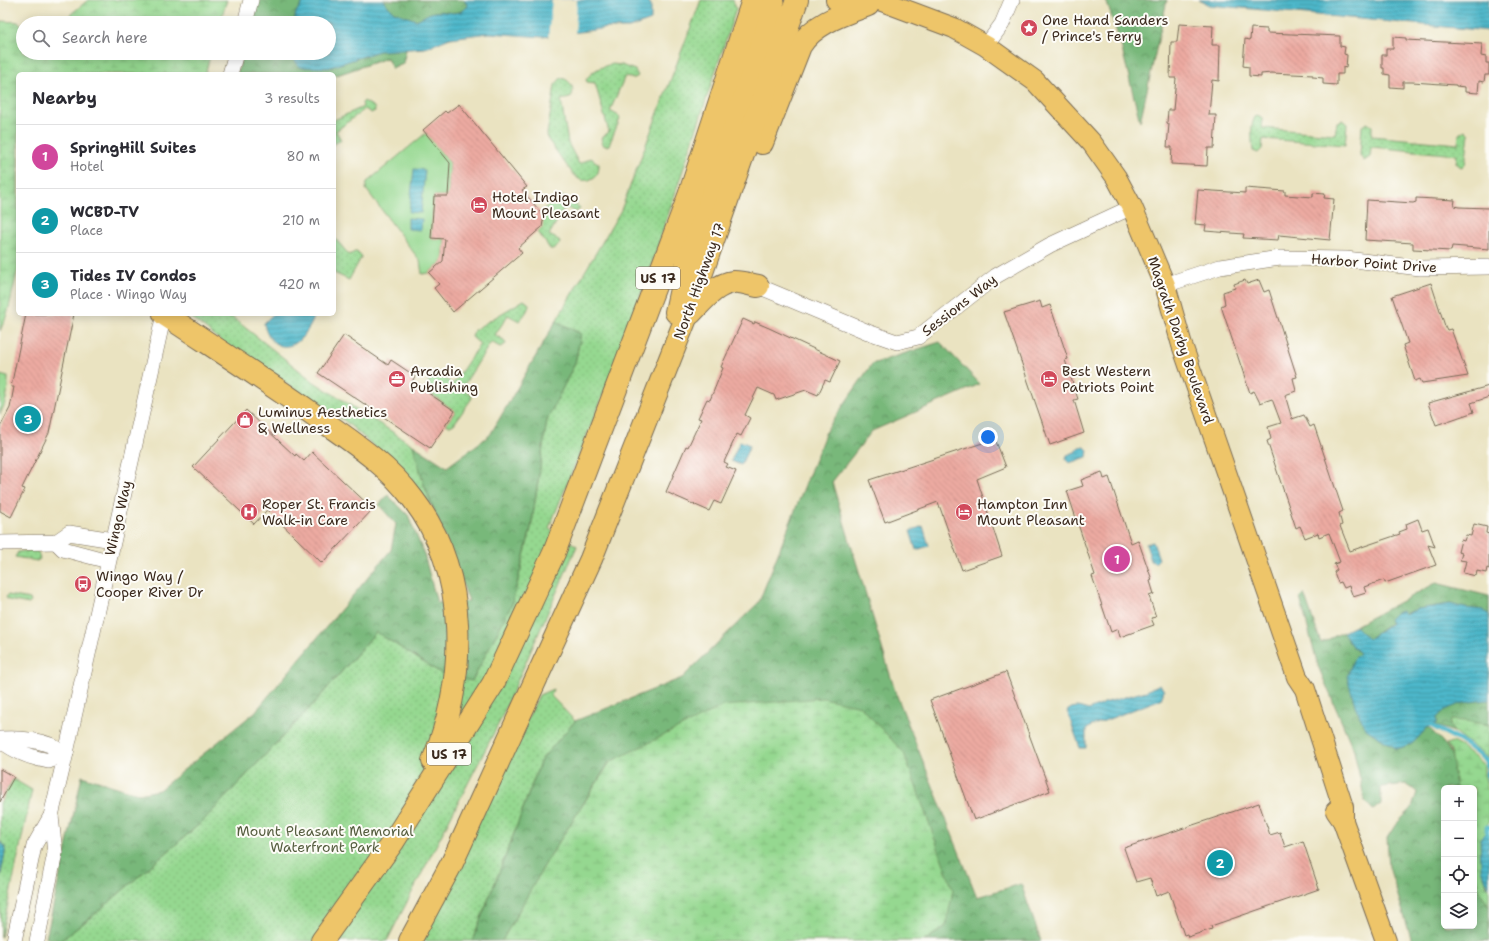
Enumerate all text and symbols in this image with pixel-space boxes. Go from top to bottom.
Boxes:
place label: One Hand Sanders / Prince's Ferry [1042,11,1169,45]
search box [16,16,336,60]
place icon: One Hand Sanders / Prince's Ferry [1019,18,1039,38]
icon: search [30,27,52,49]
text: Search here [62,28,148,48]
text: Nearby [32,87,97,109]
text: 3 results [264,90,320,107]
text: SpringHill Suites [70,138,196,158]
text: 1 [42,148,48,165]
text: 80 m [286,148,320,165]
text: Hotel [70,158,104,175]
place label: Hotel Indigo Mount Pleasant [492,188,600,222]
hotel icon: Hotel Indigo Mount Pleasant [469,195,489,215]
text: WCBD-TV [70,202,139,222]
text: 2 [40,212,50,229]
text: 210 m [282,212,320,229]
street label: North Highway 17 [669,220,729,342]
text: Place [70,222,103,239]
street label: Harbor Point Drive [1310,250,1438,276]
street label: Magrath Darby Boulevard [1144,254,1218,426]
text: Tides IV Condos [70,266,196,286]
road number: US 17 [636,267,680,289]
street label: Sessions Way [918,270,1000,340]
text: 3 [40,276,50,293]
text: 420 m [278,276,320,293]
text: Place · Wingo Way [70,286,187,303]
place label: Arcadia Publishing [410,362,478,396]
place label: Best Western Patriots Point [1062,362,1154,396]
office icon: Arcadia Publishing [387,369,407,389]
hotel icon: Best Western Patriots Point [1039,369,1059,389]
place label: Luminus Aesthetics & Wellness [258,403,387,437]
pin: 3 [15,404,41,434]
shop icon: Luminus Aesthetics & Wellness [235,410,255,430]
your location [978,427,998,447]
street label: Wingo Way [101,479,135,557]
place label: Roper St. Francis Walk-in Care [262,495,376,529]
place label: Hampton Inn Mount Pleasant [977,495,1085,529]
hospital icon: Roper St. Francis Walk-in Care [239,502,259,522]
hotel icon: Hampton Inn Mount Pleasant [954,502,974,522]
pin: 1 [1104,544,1130,574]
place label: Wingo Way / Cooper River Dr [96,567,204,601]
bus stop icon: Wingo Way / Cooper River Dr [73,574,93,594]
road number: US 17 [427,743,471,765]
map controls [1441,785,1477,929]
button: + [1441,785,1477,821]
button: − [1441,821,1477,857]
park label: Mount Pleasant Memorial Waterfront Park [237,822,414,856]
pin: 2 [1207,848,1233,878]
button: locate [1441,857,1477,893]
button: layers [1441,893,1477,929]

